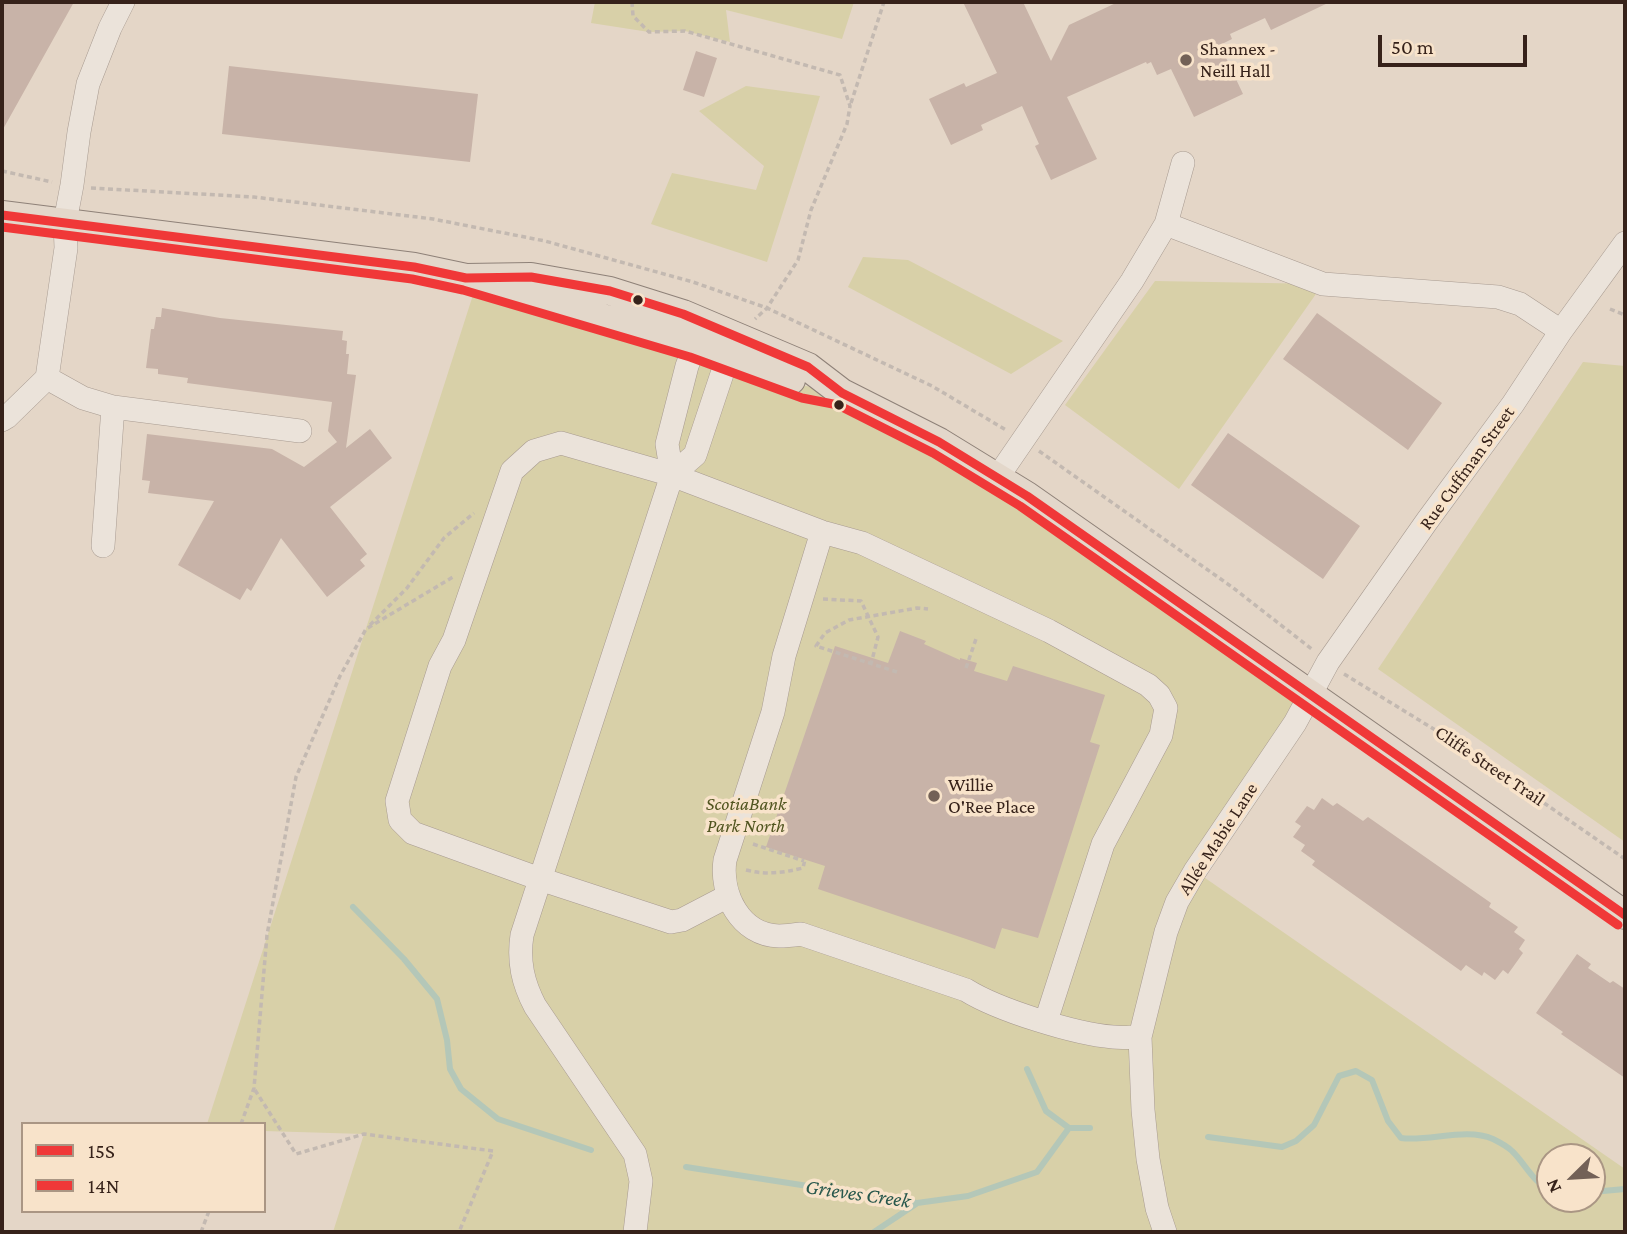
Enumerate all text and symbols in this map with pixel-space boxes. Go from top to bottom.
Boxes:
scale bar [1382,21,1531,65]
text: 50 m [1391,35,1434,59]
place label: Shannex - Neill Hall [1200,38,1276,82]
marker: Shannex - Neill Hall [1178,52,1194,68]
unlabelled marker [631,293,645,307]
unlabelled marker [832,398,846,412]
street label: Rue Cuffman Street [1415,402,1519,534]
street label: Cliffe Street Trail [1431,721,1549,811]
place label: Willie O'Ree Place [948,774,1035,818]
street label: Allée Mabie Lane [1173,779,1263,899]
marker: Willie O'Ree Place [926,788,942,804]
park label: ScotiaBank Park North [706,793,786,837]
legend [21,1122,266,1213]
text: 15S [88,1139,115,1163]
north arrow [1536,1143,1606,1213]
text: 14N [88,1174,120,1198]
water label: Grieves Creek [804,1174,912,1214]
text: N [1541,1176,1565,1196]

